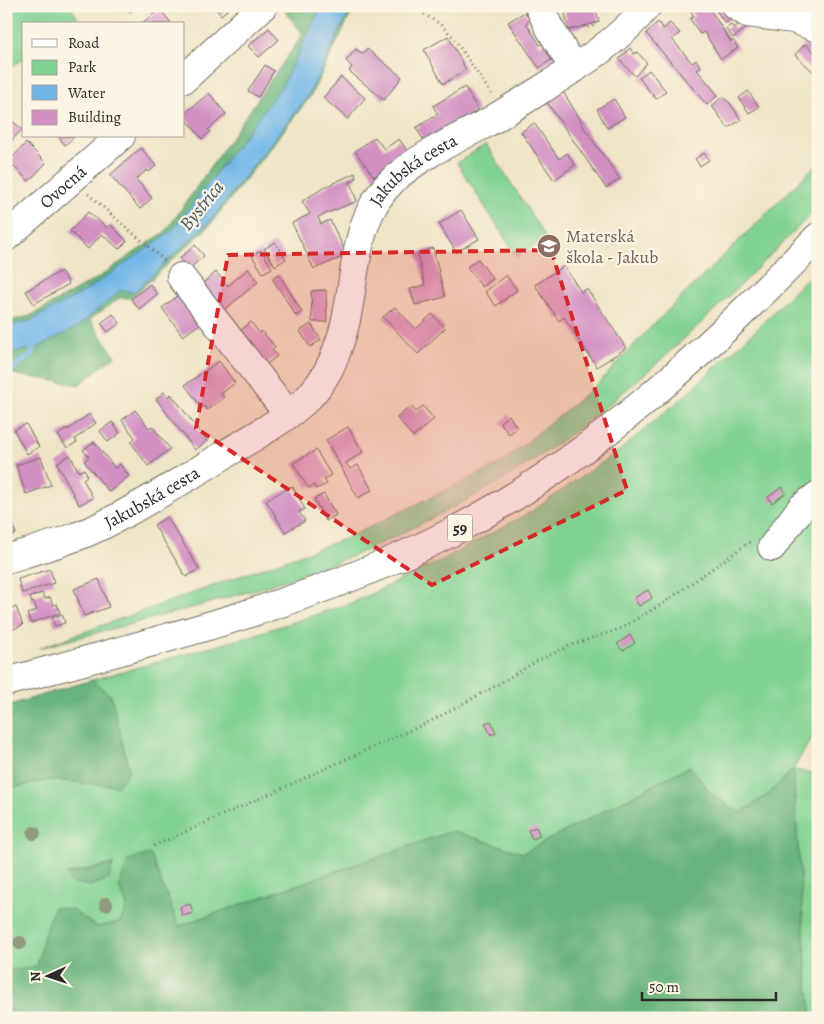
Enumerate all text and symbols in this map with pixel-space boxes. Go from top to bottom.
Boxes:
legend [22,22,185,138]
text: Road [68,33,100,53]
text: Park [68,57,97,77]
text: Water [67,83,105,103]
text: Building [68,107,121,127]
street label: Jakubská cesta [364,128,462,211]
street label: Ovocná [34,159,92,214]
water label: Bystrica [174,175,230,236]
place label: Materská škola - Jakub [566,224,658,269]
school or university icon: Materská škola - Jakub [536,233,562,259]
street label: Jakubská cesta [100,460,205,534]
road number: 59 [448,514,472,542]
north arrow [22,952,72,1002]
scale bar [642,969,775,1001]
text: N [26,971,45,982]
text: 50 m [649,977,679,997]

